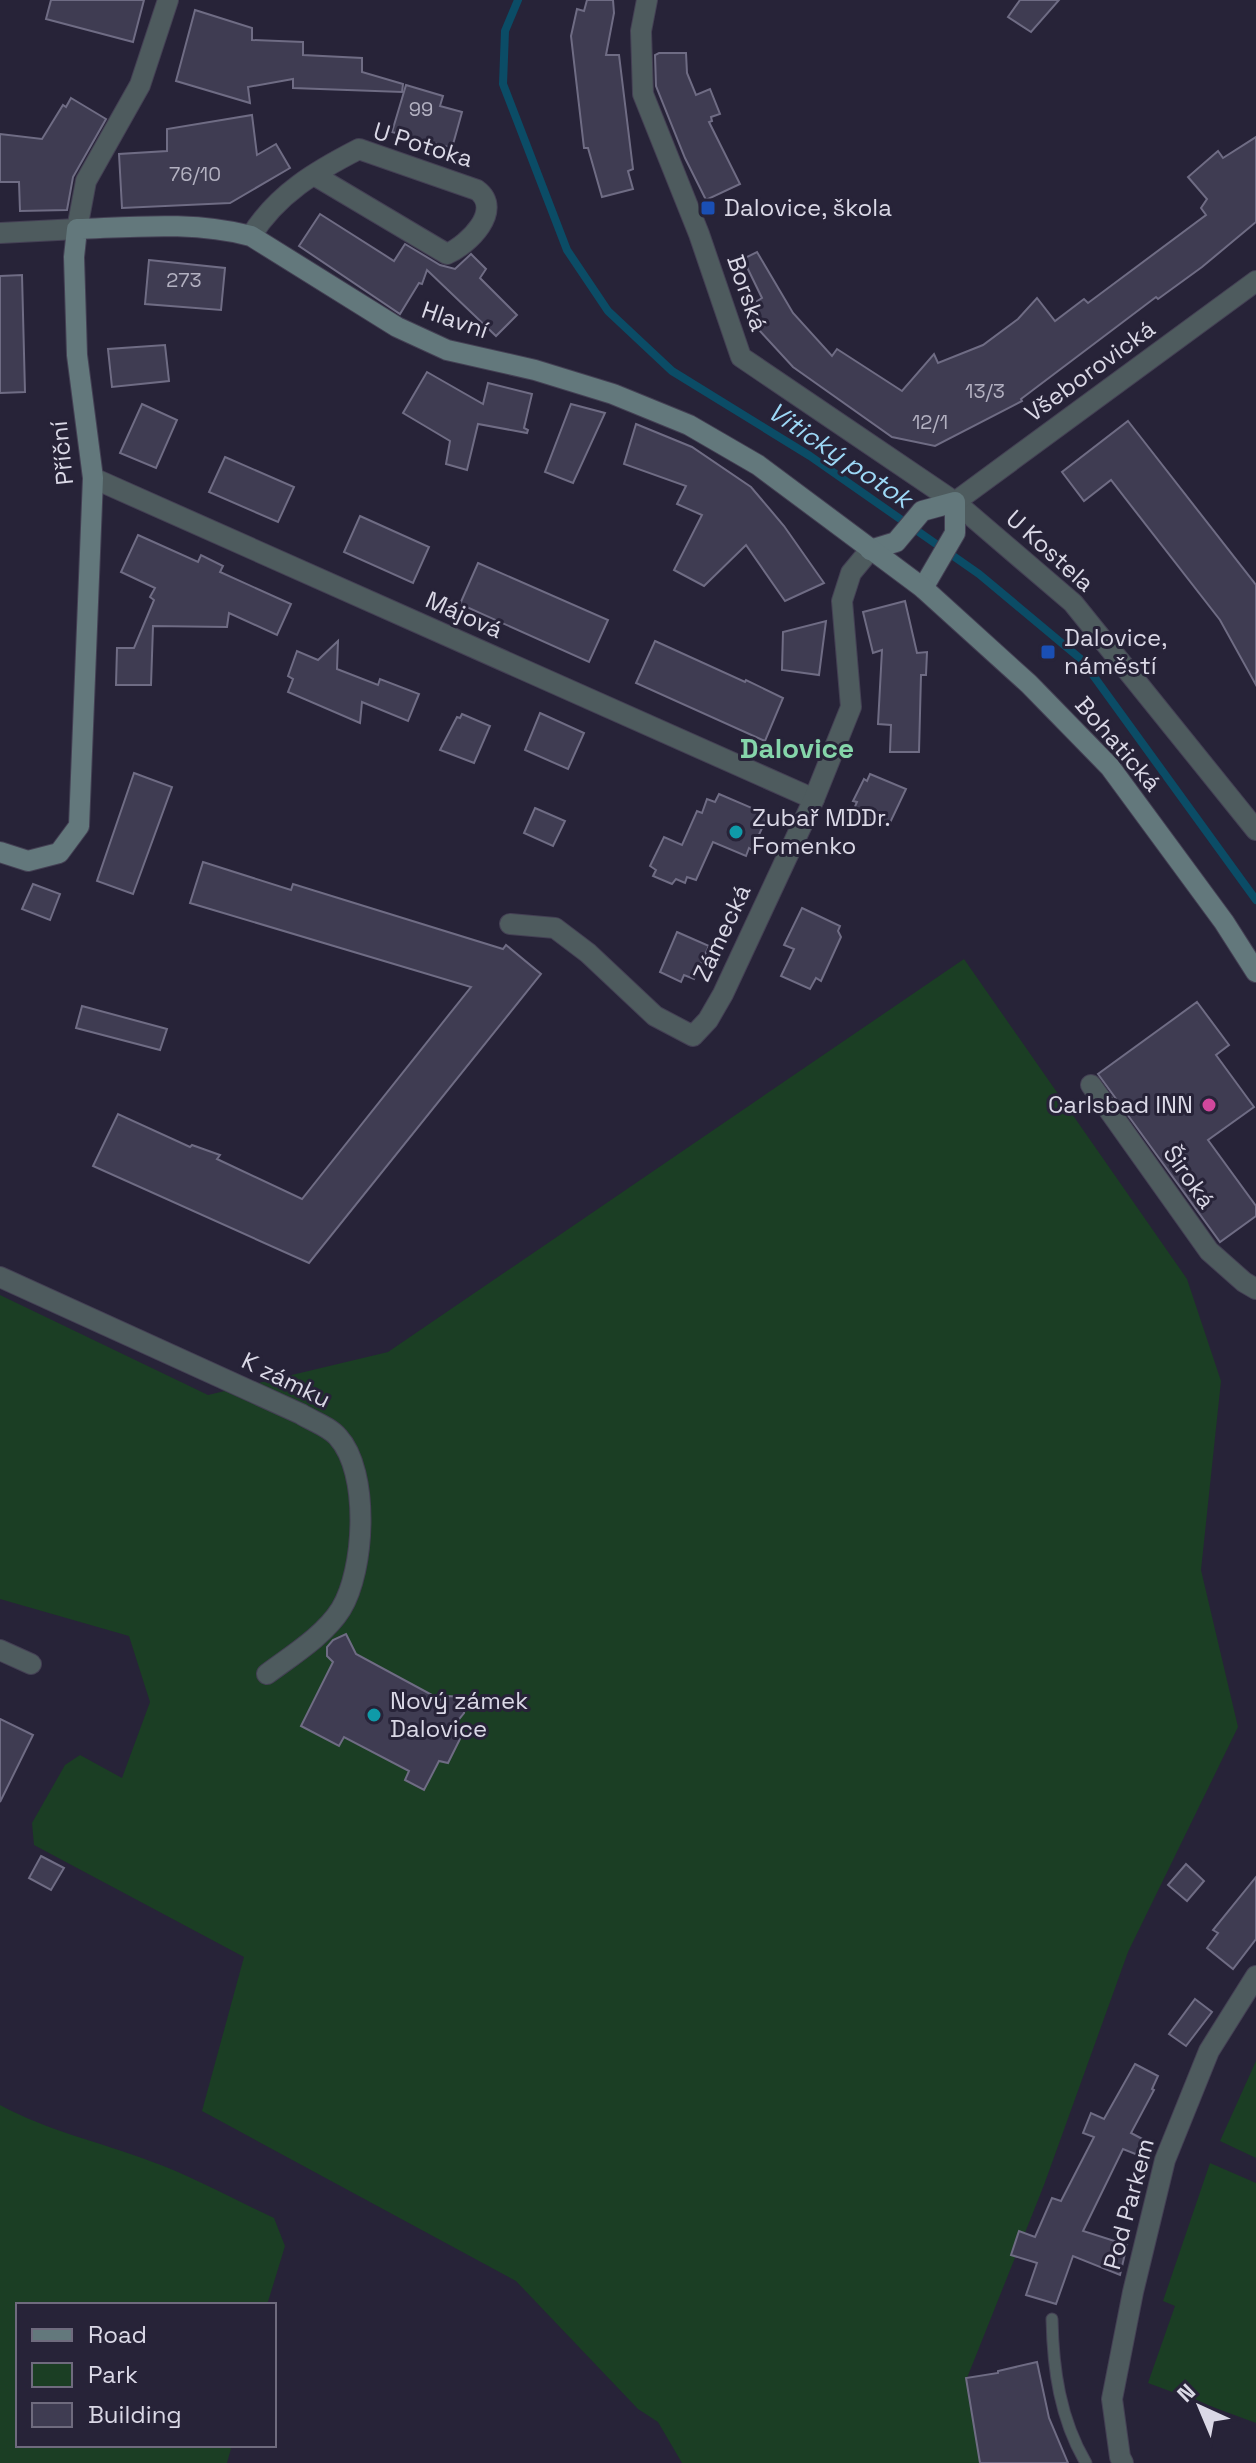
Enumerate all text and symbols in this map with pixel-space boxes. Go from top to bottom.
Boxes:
house number: 99 [409,96,433,122]
street label: U Potoka [370,115,477,174]
house number: 76/10 [169,161,221,187]
place label: Dalovice, škola [724,192,892,223]
marker: Dalovice, škola [699,199,717,217]
street label: Borská [720,251,775,335]
house number: 273 [166,267,202,293]
street label: Hlavní [418,294,493,345]
street label: Všeborovická [1018,313,1161,428]
house number: 13/3 [965,378,1005,404]
water label: Vitický potok [761,394,921,517]
house number: 12/1 [912,409,948,435]
street label: Příční [43,419,80,487]
street label: U Kostela [1000,503,1101,598]
street label: Májová [421,584,508,645]
place label: Dalovice, náměstí [1064,622,1167,681]
marker: Dalovice, náměstí [1039,643,1057,661]
street label: Bohatická [1069,690,1168,798]
district label: Dalovice [740,730,854,766]
place label: Zubař MDDr. Fomenko [752,802,890,861]
marker: Zubař MDDr. Fomenko [727,823,745,841]
street label: Zámecká [686,879,758,986]
place label: Carlsbad INN [1048,1089,1193,1120]
marker: Carlsbad INN [1200,1096,1218,1114]
street label: Široká [1156,1139,1222,1215]
street label: K zámku [237,1345,336,1414]
place label: Nový zámek Dalovice [390,1685,528,1744]
marker: Nový zámek Dalovice [365,1706,383,1724]
street label: Pod Parkem [1096,2135,1161,2273]
legend [16,2303,276,2447]
text: Road [88,2319,147,2350]
text: Park [88,2359,138,2390]
north arrow [1160,2367,1240,2447]
text: N [1171,2377,1201,2408]
text: Building [88,2399,182,2430]

